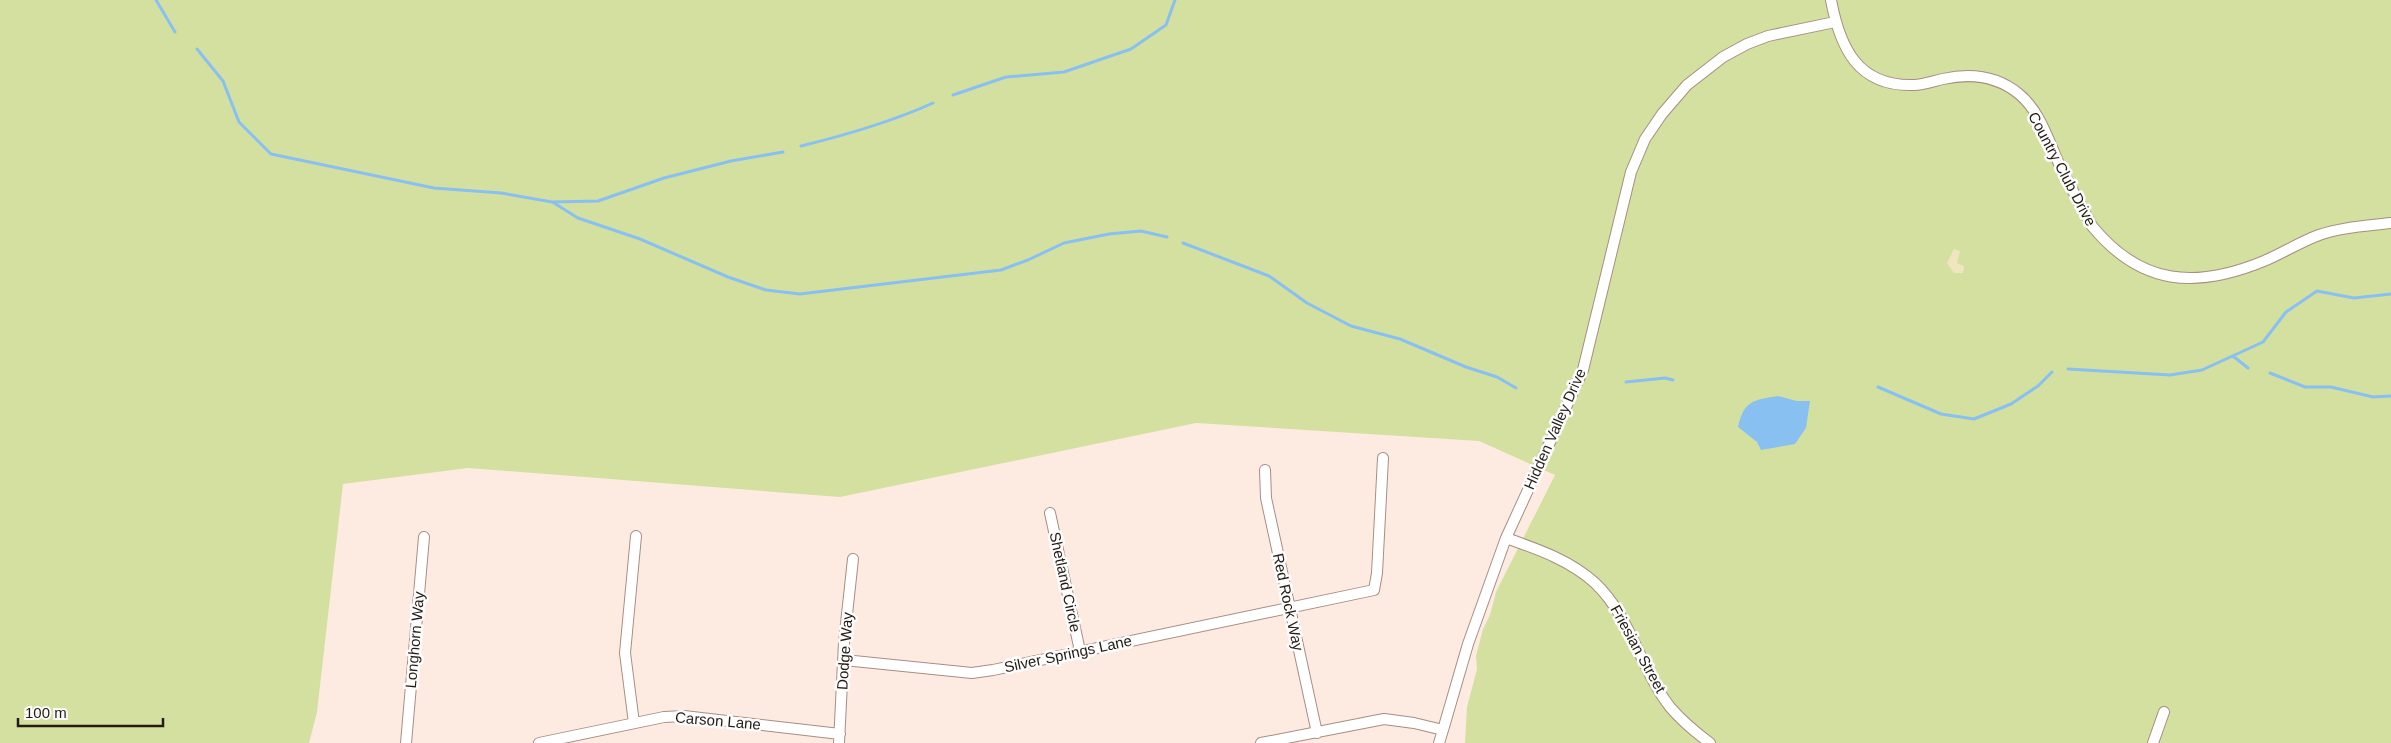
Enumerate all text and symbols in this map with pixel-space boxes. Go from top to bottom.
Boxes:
street label: Country Club Drive [2025,109,2100,229]
street label: Hidden Valley Drive [1520,366,1589,492]
street label: Shetland Circle [1047,530,1084,633]
street label: Red Rock Way [1270,551,1307,653]
street label: Longhorn Way [402,590,427,689]
street label: Friesian Street [1607,602,1670,696]
street label: Dodge Way [833,611,856,690]
street label: Silver Springs Lane [1003,632,1133,675]
scale bar [18,696,162,728]
text: 100 m [25,704,67,721]
street label: Carson Lane [675,708,762,733]

